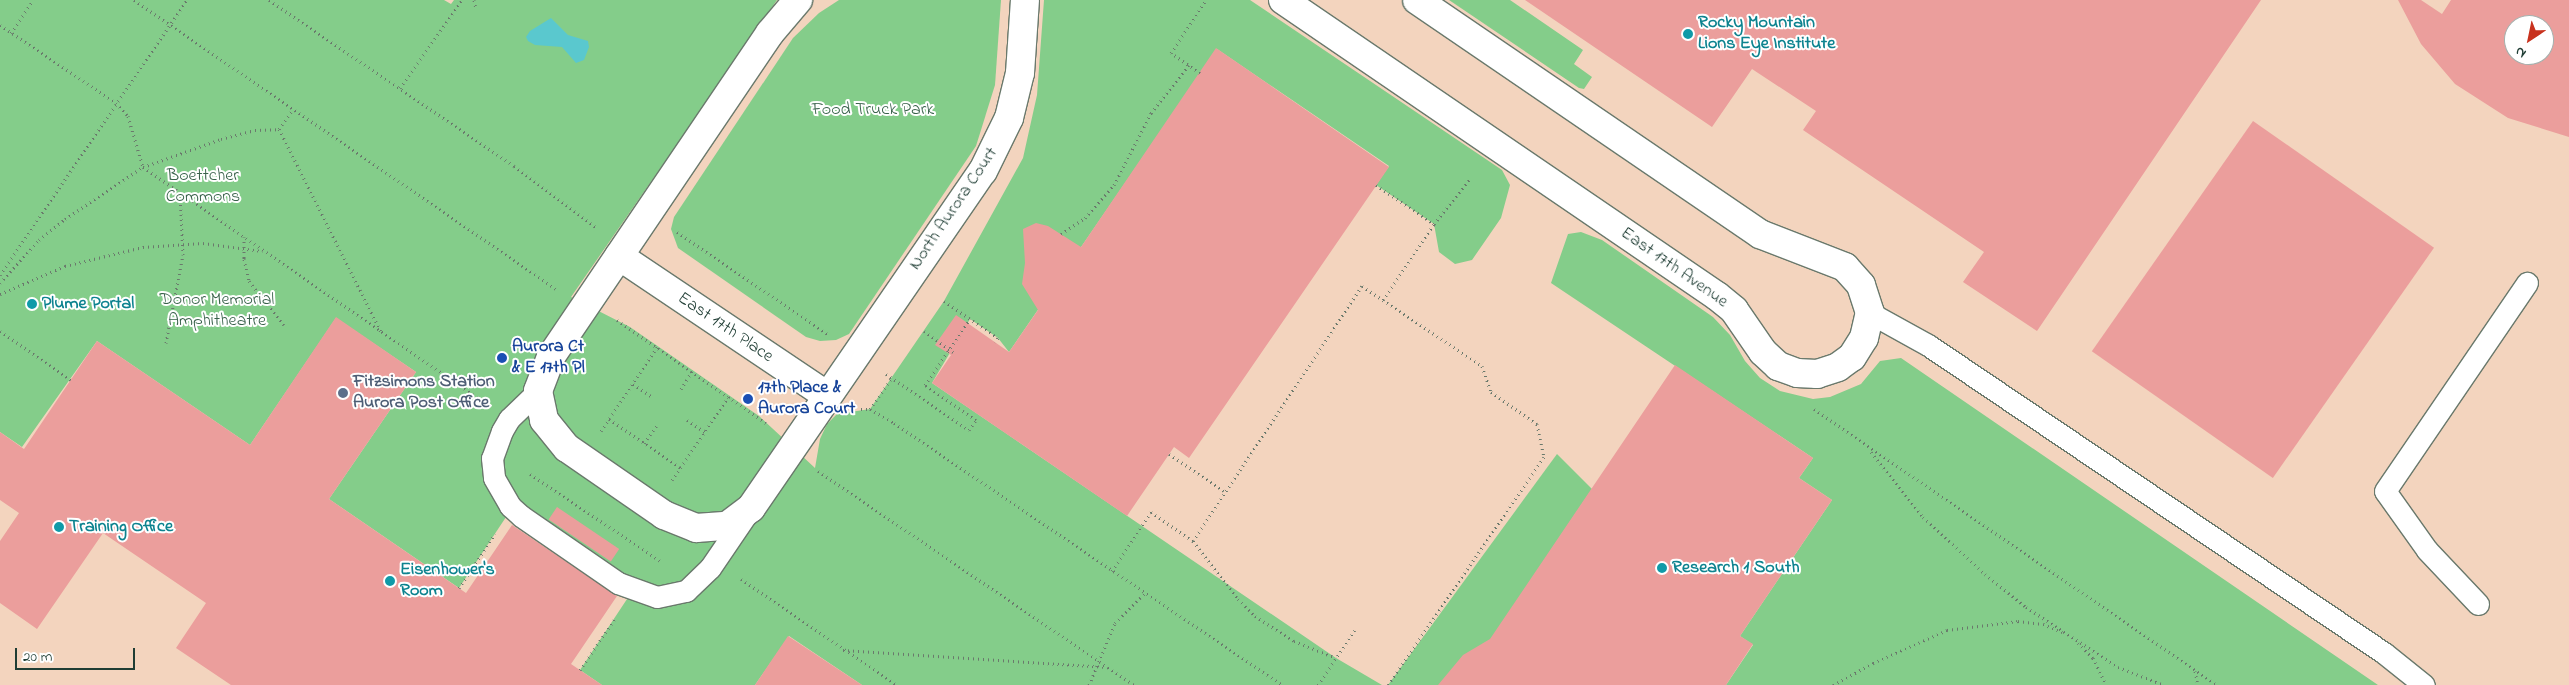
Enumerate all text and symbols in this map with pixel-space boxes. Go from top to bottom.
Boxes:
place label: Rocky Mountain Lions Eye Institute [1698,13,1835,56]
north arrow [2504,15,2554,65]
marker: Rocky Mountain Lions Eye Institute [1682,28,1694,40]
text: N [2511,41,2531,63]
park label: Food Truck Park [812,99,934,121]
street label: North Aurora Court [905,144,1003,274]
park label: Boettcher Commons [166,166,240,208]
street label: East 17th Avenue [1616,223,1732,313]
street label: East 17th Place [673,288,777,368]
park label: Donor Memorial Amphitheatre [160,290,274,332]
place label: Plume Portal [42,293,134,315]
marker: Plume Portal [26,298,38,310]
place label: Aurora Ct & E 17th Pl [512,337,585,379]
marker: Aurora Ct & E 17th Pl [496,352,508,364]
place label: Fitzsimons Station Aurora Post Office [353,372,495,414]
place label: 17th Place & Aurora Court [758,378,855,420]
marker: Fitzsimons Station Aurora Post Office [337,387,349,399]
marker: 17th Place & Aurora Court [742,393,754,405]
place label: Training Office [69,516,173,538]
marker: Training Office [53,521,65,533]
place label: Research 1 South [1672,557,1800,579]
place label: Eisenhower's Room [400,560,495,602]
marker: Research 1 South [1656,562,1668,574]
marker: Eisenhower's Room [384,575,396,587]
scale bar [18,638,138,670]
text: 20 m [23,646,52,668]

